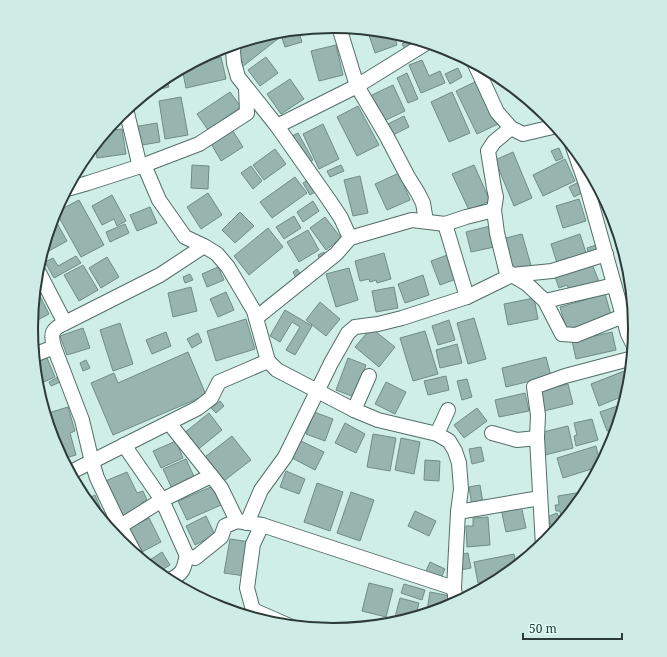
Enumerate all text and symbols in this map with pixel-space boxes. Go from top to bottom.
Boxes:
scale bar [523,615,622,641]
text: 50 m [529,620,557,637]

